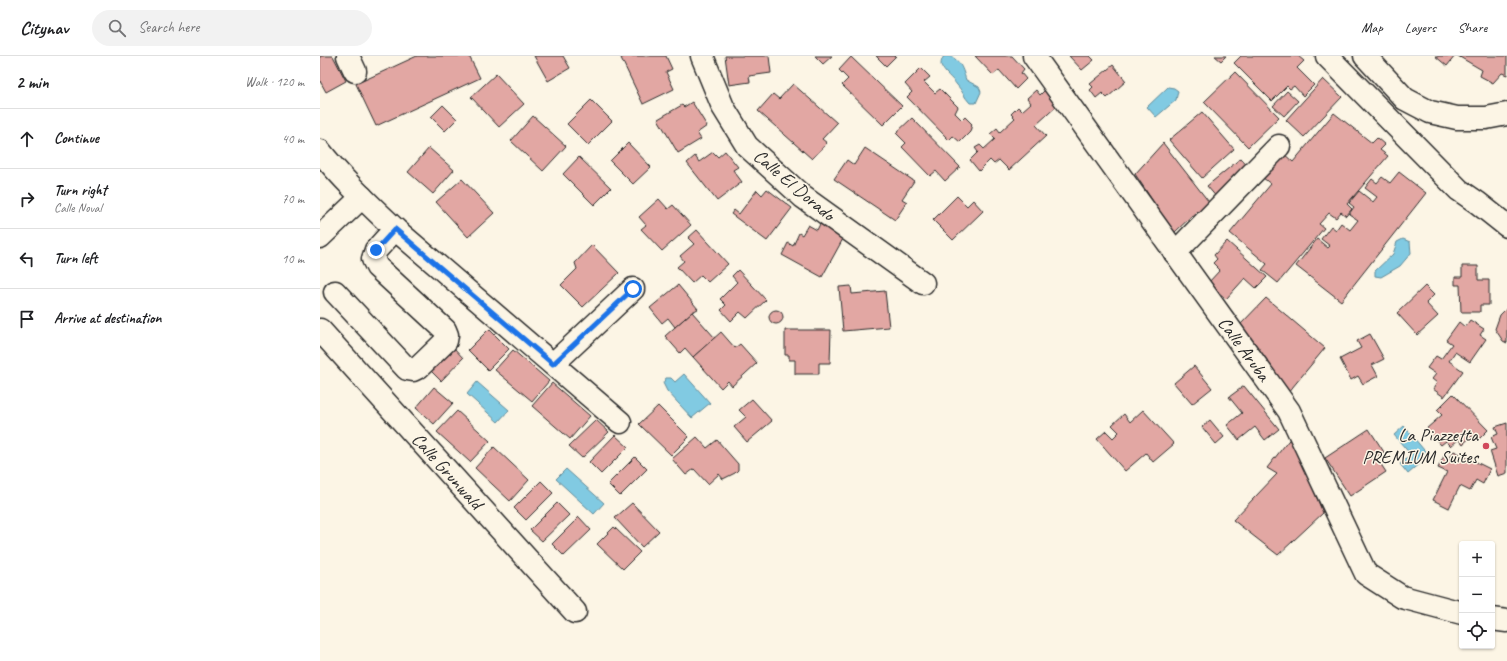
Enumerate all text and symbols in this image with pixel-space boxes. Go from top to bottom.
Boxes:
search box [92,10,372,46]
text: Citynav [20,16,68,40]
icon: search [106,17,128,39]
text: Search here [138,18,199,37]
text: Map [1361,19,1383,36]
text: Layers [1405,19,1436,36]
text: Share [1458,19,1487,36]
text: 2 min [16,72,49,93]
text: Walk · 120 m [245,74,304,90]
icon: ahead [16,128,38,150]
text: Continue [54,129,99,148]
text: 40 m [282,131,304,147]
street label: Calle El Dorado [748,144,841,228]
text: Turn right [54,181,107,200]
icon: right [16,188,38,210]
text: 70 m [282,191,304,207]
text: Calle Noval [54,200,102,216]
route end [367,241,385,259]
icon: left [16,248,38,270]
text: Turn left [54,249,97,268]
text: 10 m [282,251,304,267]
route start [624,280,642,298]
icon: arrive [16,308,38,330]
text: Arrive at destination [54,309,161,328]
street label: Calle Aruba [1212,312,1277,387]
place label: La Piazzetta PREMIUM Suites [1362,423,1480,469]
street label: Calle Grunwald [406,428,490,517]
marker: La Piazzetta PREMIUM Suites [1481,441,1491,451]
map controls [1459,541,1495,649]
button: + [1459,541,1495,577]
button: − [1459,577,1495,613]
button: locate [1459,613,1495,649]

